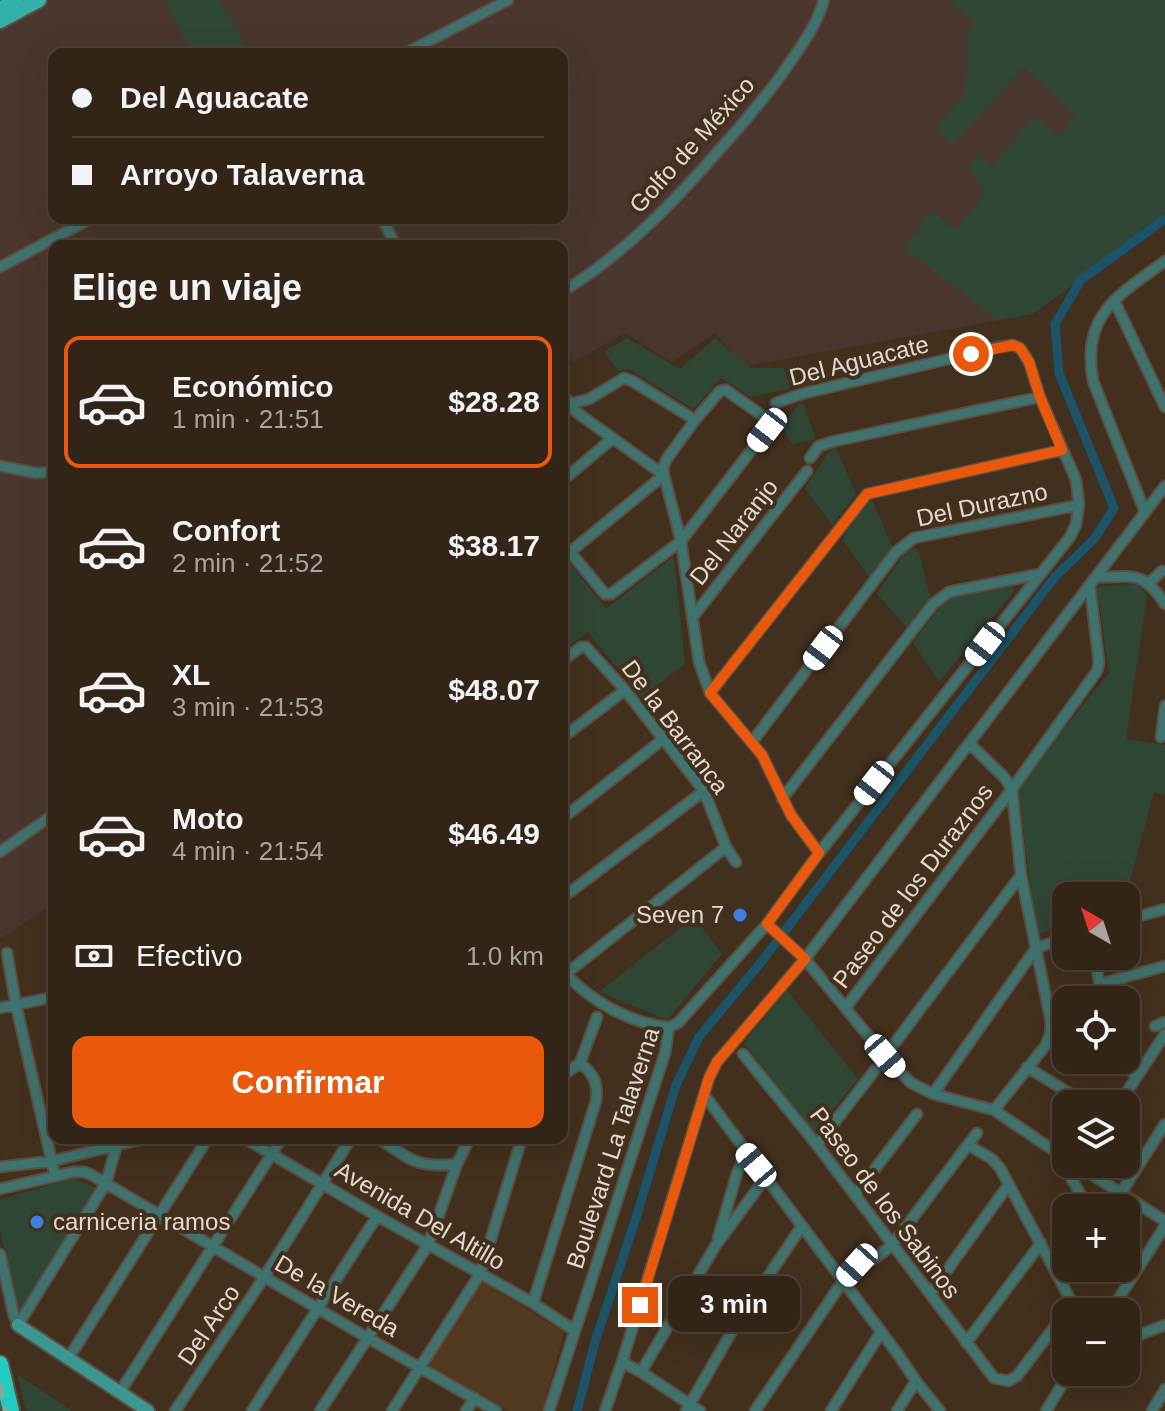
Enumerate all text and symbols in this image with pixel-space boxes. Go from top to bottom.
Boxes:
street label: Golfo de México [624,71,760,218]
text: Del Aguacate [120,81,309,114]
text: Arroyo Talaverna [120,158,365,191]
text: Elige un viaje [72,267,302,308]
street label: Del Aguacate [786,330,931,391]
route start [953,336,989,372]
icon: car [76,366,148,438]
text: Económico [172,370,334,403]
text: $28.28 [448,385,540,418]
text: 1 min · 21:51 [172,404,324,434]
car [743,404,791,456]
street label: Del Naranjo [684,473,783,590]
street label: Del Durazno [914,477,1050,532]
icon: car [76,510,148,582]
text: Confort [172,514,280,547]
text: $38.17 [448,529,540,562]
text: 2 min · 21:52 [172,548,324,578]
car [961,618,1009,670]
car [799,622,847,674]
icon: car [76,654,148,726]
street label: De la Barranca [616,655,735,799]
text: XL [172,658,210,691]
text: $48.07 [448,673,540,706]
text: 3 min · 21:53 [172,692,324,722]
car [850,757,898,809]
street label: Paseo de los Duraznos [827,778,998,993]
icon: car [76,798,148,870]
text: Moto [172,802,244,835]
text: $46.49 [448,817,540,850]
text: 4 min · 21:54 [172,836,324,866]
north arrow [1052,882,1140,970]
map controls [1052,882,1140,1386]
place label: Seven 7 [636,901,724,928]
marker: Seven 7 [731,906,749,924]
icon: cash [72,934,116,978]
text: Efectivo [136,939,243,972]
text: 1.0 km [466,941,544,971]
button: locate [1052,986,1140,1074]
street label: Boulevard La Talaverna [561,1023,664,1272]
car [860,1030,910,1082]
button: Confirmar [72,1036,544,1128]
button: layers [1052,1090,1140,1178]
street label: Paseo de los Sabinos [805,1102,966,1304]
car [731,1139,781,1191]
street label: Avenida Del Altillo [331,1156,510,1275]
button: + [1052,1194,1140,1282]
place label: carniceria ramos [53,1208,230,1235]
marker: carniceria ramos [28,1213,46,1231]
car [832,1239,882,1291]
street label: De la Vereda [270,1249,405,1342]
callout: 3 min [668,1277,800,1333]
street label: Del Arco [172,1280,245,1370]
route end [622,1287,658,1323]
text: 3 min [700,1289,768,1319]
button: − [1052,1298,1140,1386]

